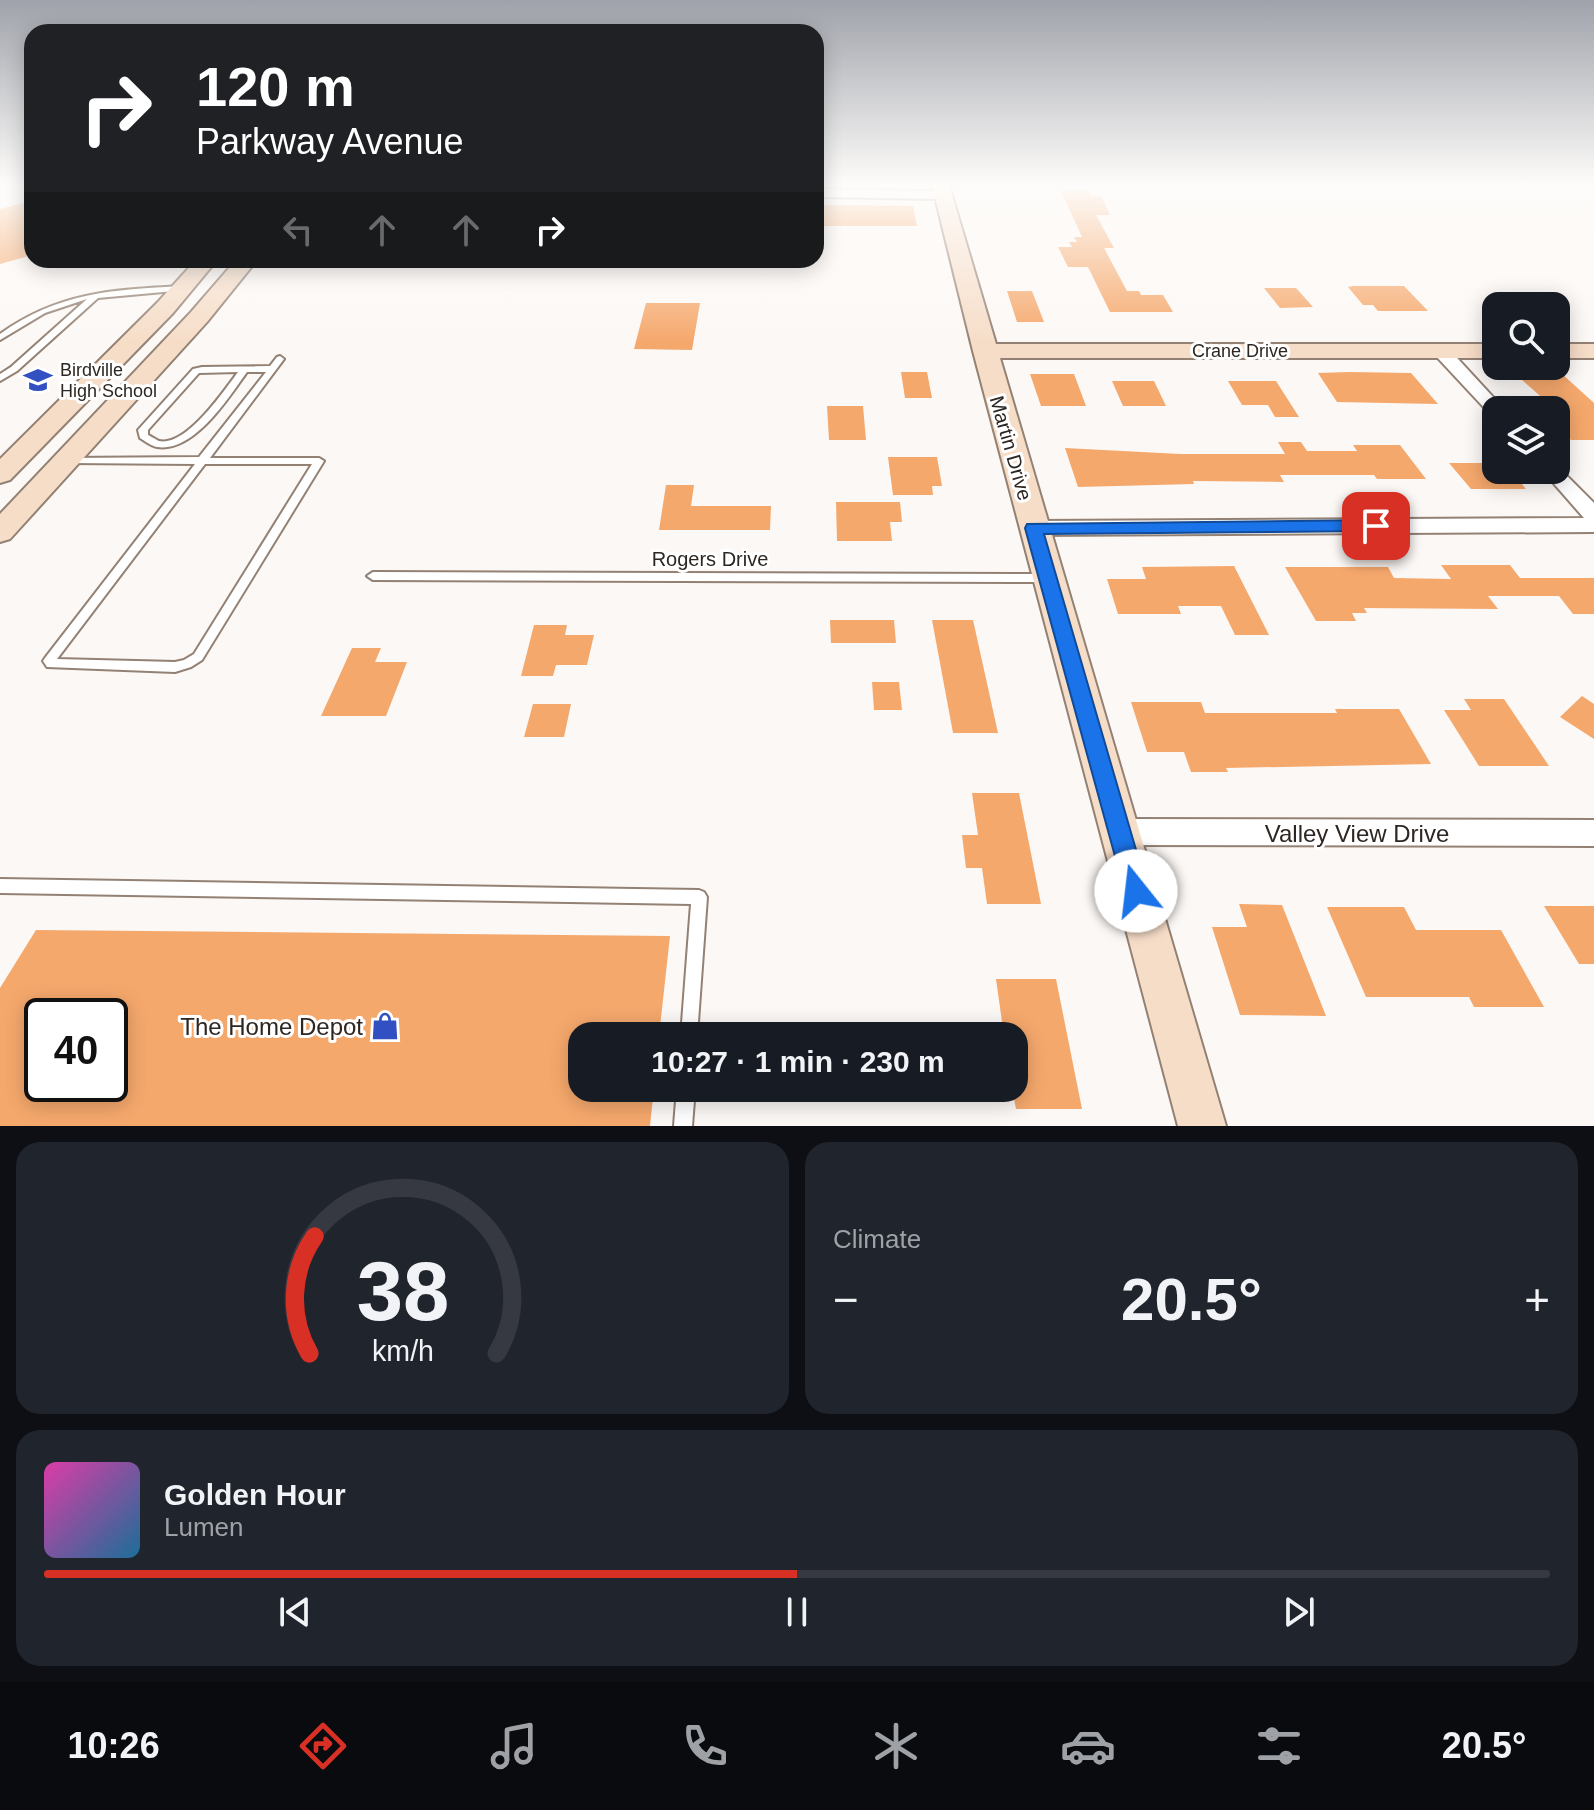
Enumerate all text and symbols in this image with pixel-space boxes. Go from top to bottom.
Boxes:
text: 120 m [196,55,355,118]
icon: right [64,56,168,160]
text: Parkway Avenue [196,121,464,162]
icon: left [276,208,320,252]
icon: ahead [360,208,404,252]
icon: ahead [444,208,488,252]
icon: right [528,208,572,252]
map controls [1482,292,1570,484]
button: search [1482,292,1570,380]
street label: Crane Drive [1192,341,1288,361]
place label: Birdville High School [60,360,157,401]
school or university icon: Birdville High School [23,365,53,395]
street label: Martin Drive [986,393,1036,503]
button: layers [1482,396,1570,484]
pin [1342,492,1410,560]
icon: arrive [1354,504,1398,548]
street label: Rogers Drive [652,548,768,570]
street label: Valley View Drive [1265,820,1449,847]
position arrow [1094,849,1178,933]
speed limit sign: 40 [24,998,128,1102]
shop icon: The Home Depot [370,1011,400,1041]
place label: The Home Depot [180,1013,363,1040]
text: 10:27 · 1 min · 230 m [651,1045,945,1078]
text: Climate [833,1224,921,1254]
text: 38 [356,1245,449,1338]
text: 20.5° [1121,1266,1262,1333]
text: − [833,1275,859,1324]
text: + [1524,1275,1550,1324]
text: km/h [372,1335,433,1367]
text: Golden Hour [164,1478,346,1511]
text: Lumen [164,1512,244,1542]
icon: previous [273,1590,317,1634]
icon: pause [775,1590,819,1634]
icon: next [1277,1590,1321,1634]
icon: directions [295,1718,351,1774]
icon: music [486,1718,542,1774]
icon: phone [677,1718,733,1774]
icon: climate [868,1718,924,1774]
icon: car [1060,1718,1116,1774]
icon: filters [1251,1718,1307,1774]
text: 10:26 [68,1725,160,1766]
text: 20.5° [1442,1725,1526,1766]

